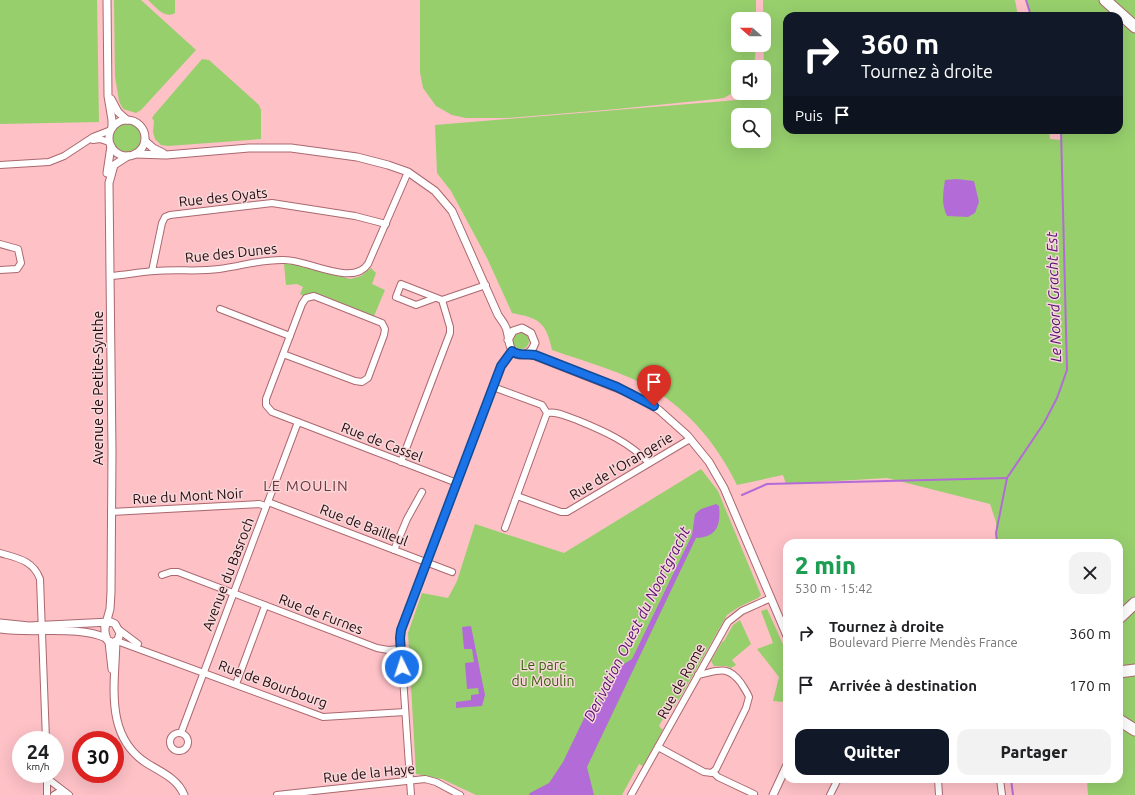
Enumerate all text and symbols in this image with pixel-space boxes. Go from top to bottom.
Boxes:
north arrow [731,12,771,52]
map controls [731,12,771,148]
icon: right [795,28,847,80]
text: 360 m [861,28,939,59]
button: sound [731,60,771,100]
text: Tournez à droite [861,61,993,81]
icon: arrive [831,104,853,126]
text: Puis [795,107,823,124]
button: search [731,108,771,148]
street label: Rue des Oyats [178,184,268,210]
water label: Le Noord Gracht Est [1043,231,1064,362]
street label: Rue des Dunes [184,240,278,266]
street label: Avenue de Petite-Synthe [90,311,106,465]
pin [637,365,671,406]
icon: arrive [643,371,665,393]
street label: Rue de Cassel [339,419,425,465]
street label: Rue de l'Orangerie [567,429,675,503]
district label: LE MOULIN [263,477,349,494]
street label: Rue du Mont Noir [132,485,245,507]
street label: Rue de Bailleul [318,501,411,549]
street label: Avenue du Basroch [199,515,257,633]
water label: Derivation Ouest du Noortgracht [580,523,693,724]
text: 2 min [795,552,856,579]
button: close [1069,552,1111,594]
text: 530 m · 15:42 [795,581,873,595]
street label: Rue de Furnes [277,591,365,637]
text: Tournez à droite [829,618,944,635]
icon: right [795,622,817,644]
text: 360 m [1069,625,1111,642]
text: Boulevard Pierre Mendès France [829,635,1018,649]
street label: Rue de Rome [654,641,708,721]
position arrow [381,646,423,688]
street label: Rue de Bourbourg [216,657,330,711]
park label: Le parc du Moulin [512,657,574,689]
icon: arrive [795,674,817,696]
text: Arrivée à destination [829,677,977,694]
text: 170 m [1069,677,1111,694]
button: Quitter [795,729,949,775]
button: Partager [957,729,1111,775]
speed limit sign: 30 [72,731,124,783]
text: 24 [27,740,49,763]
street label: Rue de la Haye [322,760,416,786]
text: km/h [26,761,50,772]

